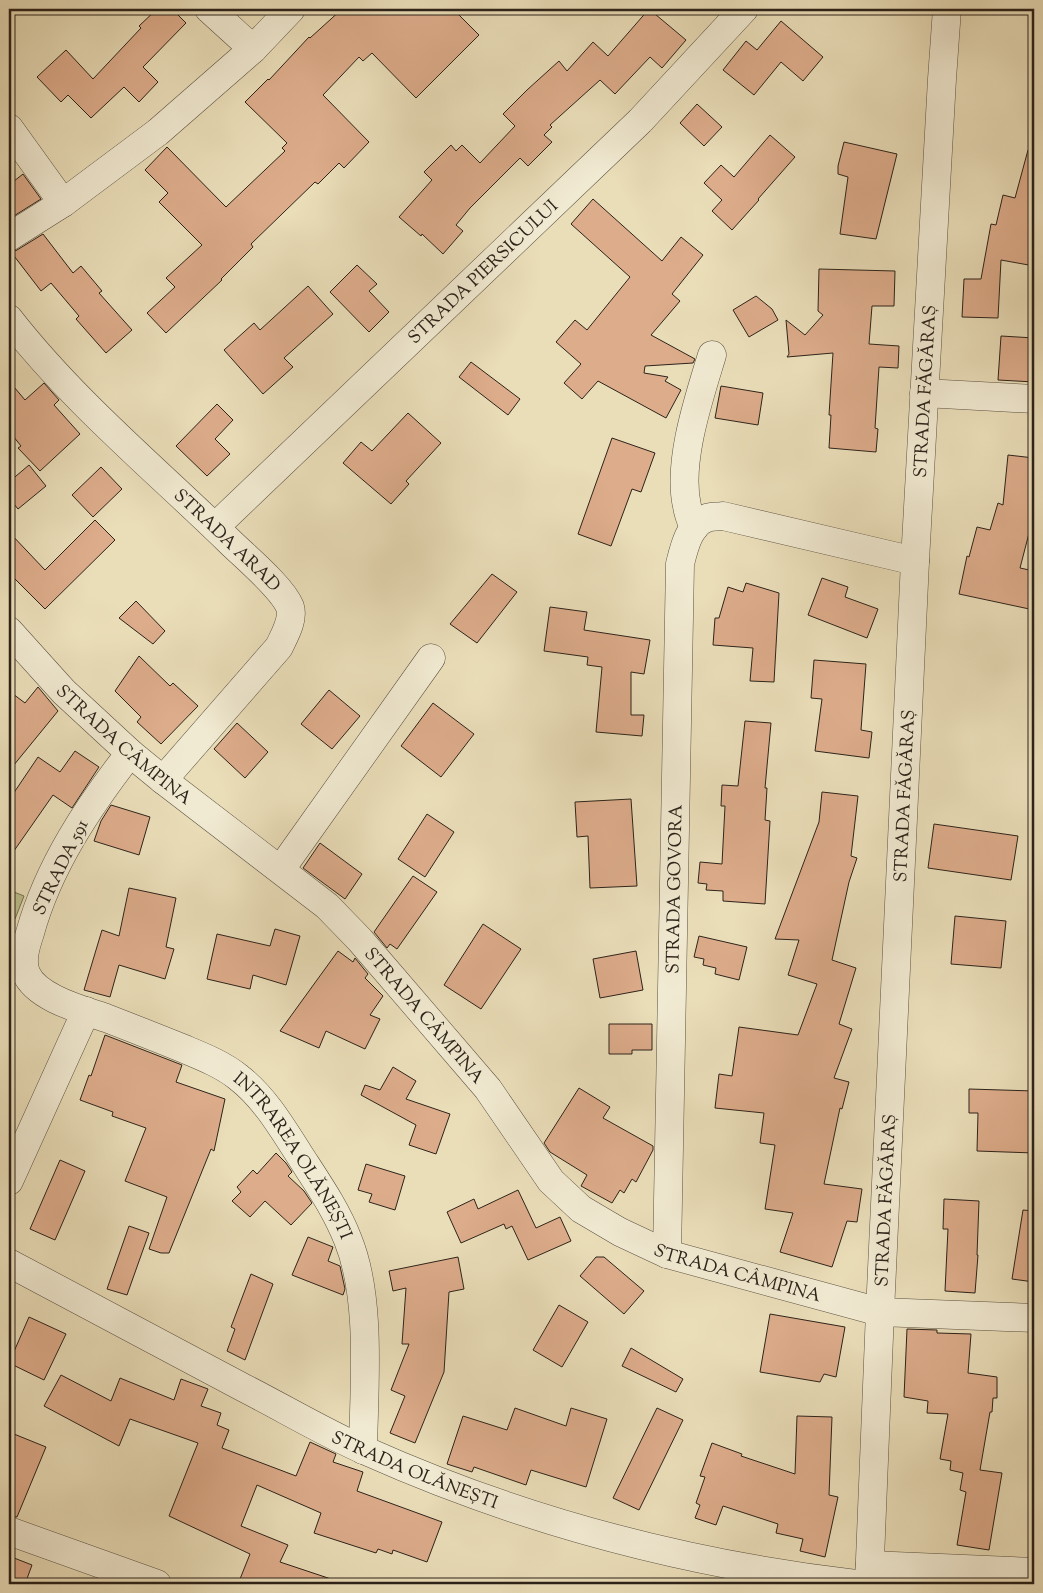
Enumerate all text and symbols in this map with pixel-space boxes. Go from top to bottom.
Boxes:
street label: STRADA PIERSICULUI [403,195,565,351]
street label: STRADA FĂGĂRAȘ [909,304,944,478]
street label: STRADA ARAD [167,484,286,598]
street label: STRADA CÂMPINA [49,680,197,813]
street label: STRADA FĂGĂRAȘ [889,709,923,883]
street label: STRADA GOVORA [661,804,690,974]
street label: STRADA 591 [27,816,96,920]
street label: STRADA CÂMPINA [357,943,489,1091]
street label: INTRAREA OLĂNEȘTI [227,1067,357,1244]
street label: STRADA FĂGĂRAȘ [870,1114,904,1287]
street label: STRADA CÂMPINA [649,1238,824,1310]
street label: STRADA OLĂNEȘTI [326,1425,501,1517]

